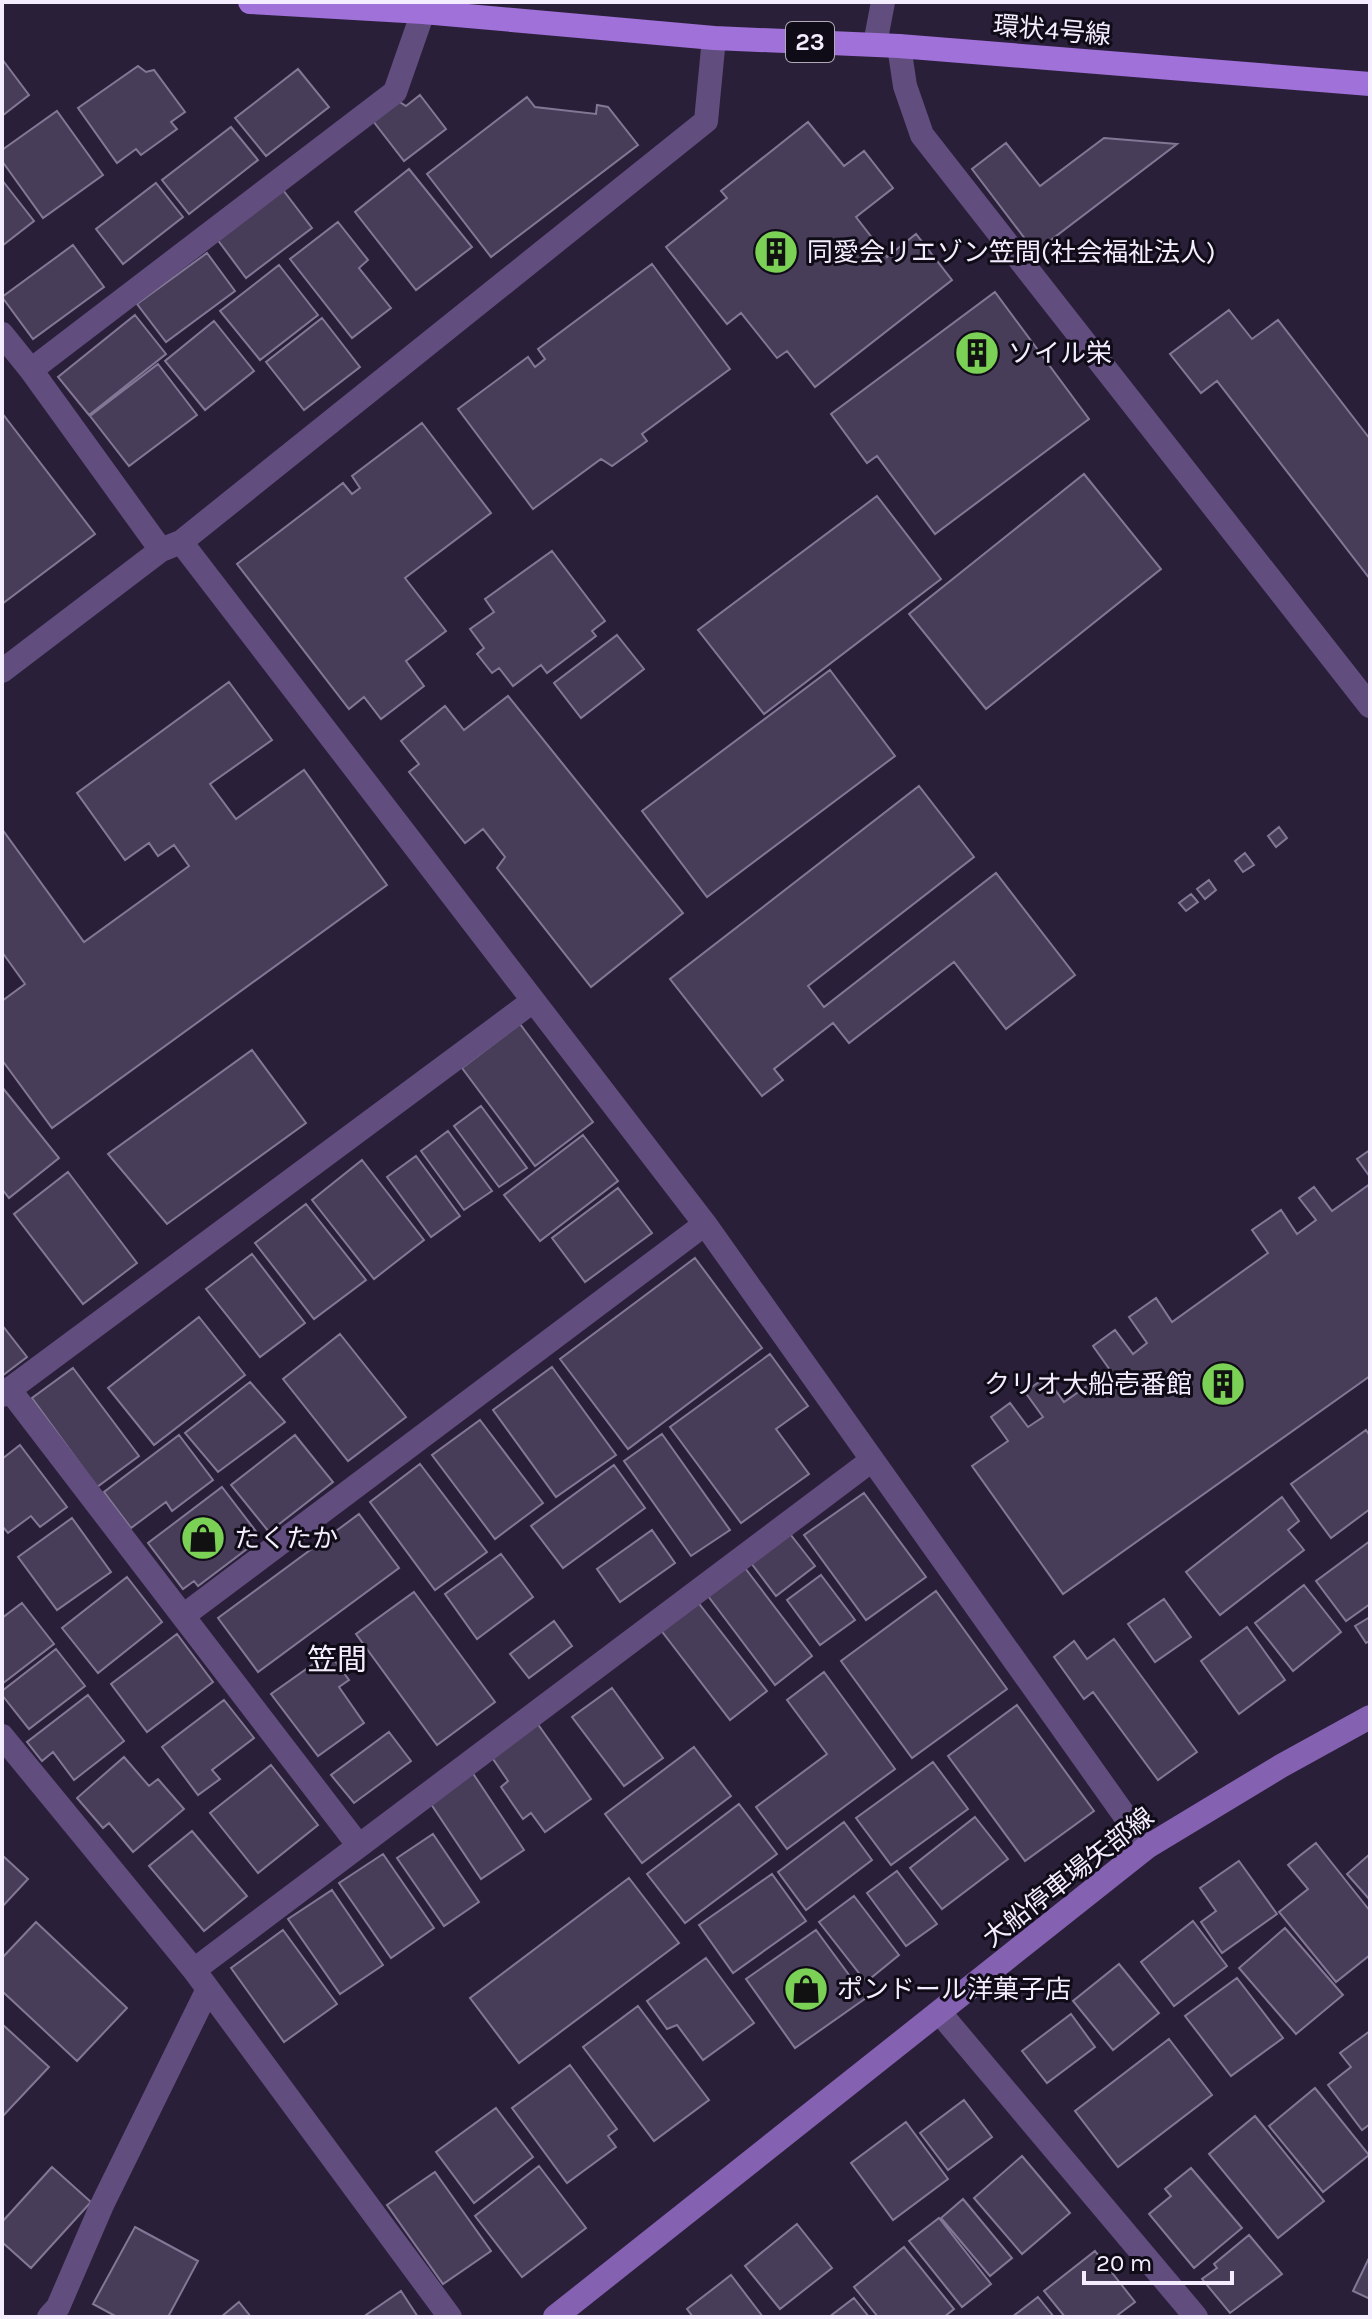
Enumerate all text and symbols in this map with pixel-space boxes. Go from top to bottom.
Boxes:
street label: 環状4号線 [992,10,1112,51]
road number: 23 [786,22,834,62]
building icon: 同愛会リエゾン笠間(社会福祉法人) [752,228,800,276]
place label: 同愛会リエゾン笠間(社会福祉法人) [807,237,1216,268]
building icon: ソイル栄 [953,329,1001,377]
place label: ソイル栄 [1008,338,1112,369]
building icon: クリオ大船壱番館 [1199,1360,1247,1408]
place label: クリオ大船壱番館 [984,1369,1192,1400]
shop icon: たくたか [179,1514,227,1562]
place label: たくたか [234,1523,338,1554]
district label: 笠間 [307,1642,367,1678]
street label: 大船停車場矢部線 [977,1801,1160,1954]
shop icon: ポンドール洋菓子店 [782,1965,830,2013]
place label: ポンドール洋菓子店 [837,1974,1071,2005]
scale bar [1084,2235,1232,2285]
text: 20 m [1096,2249,1152,2277]

